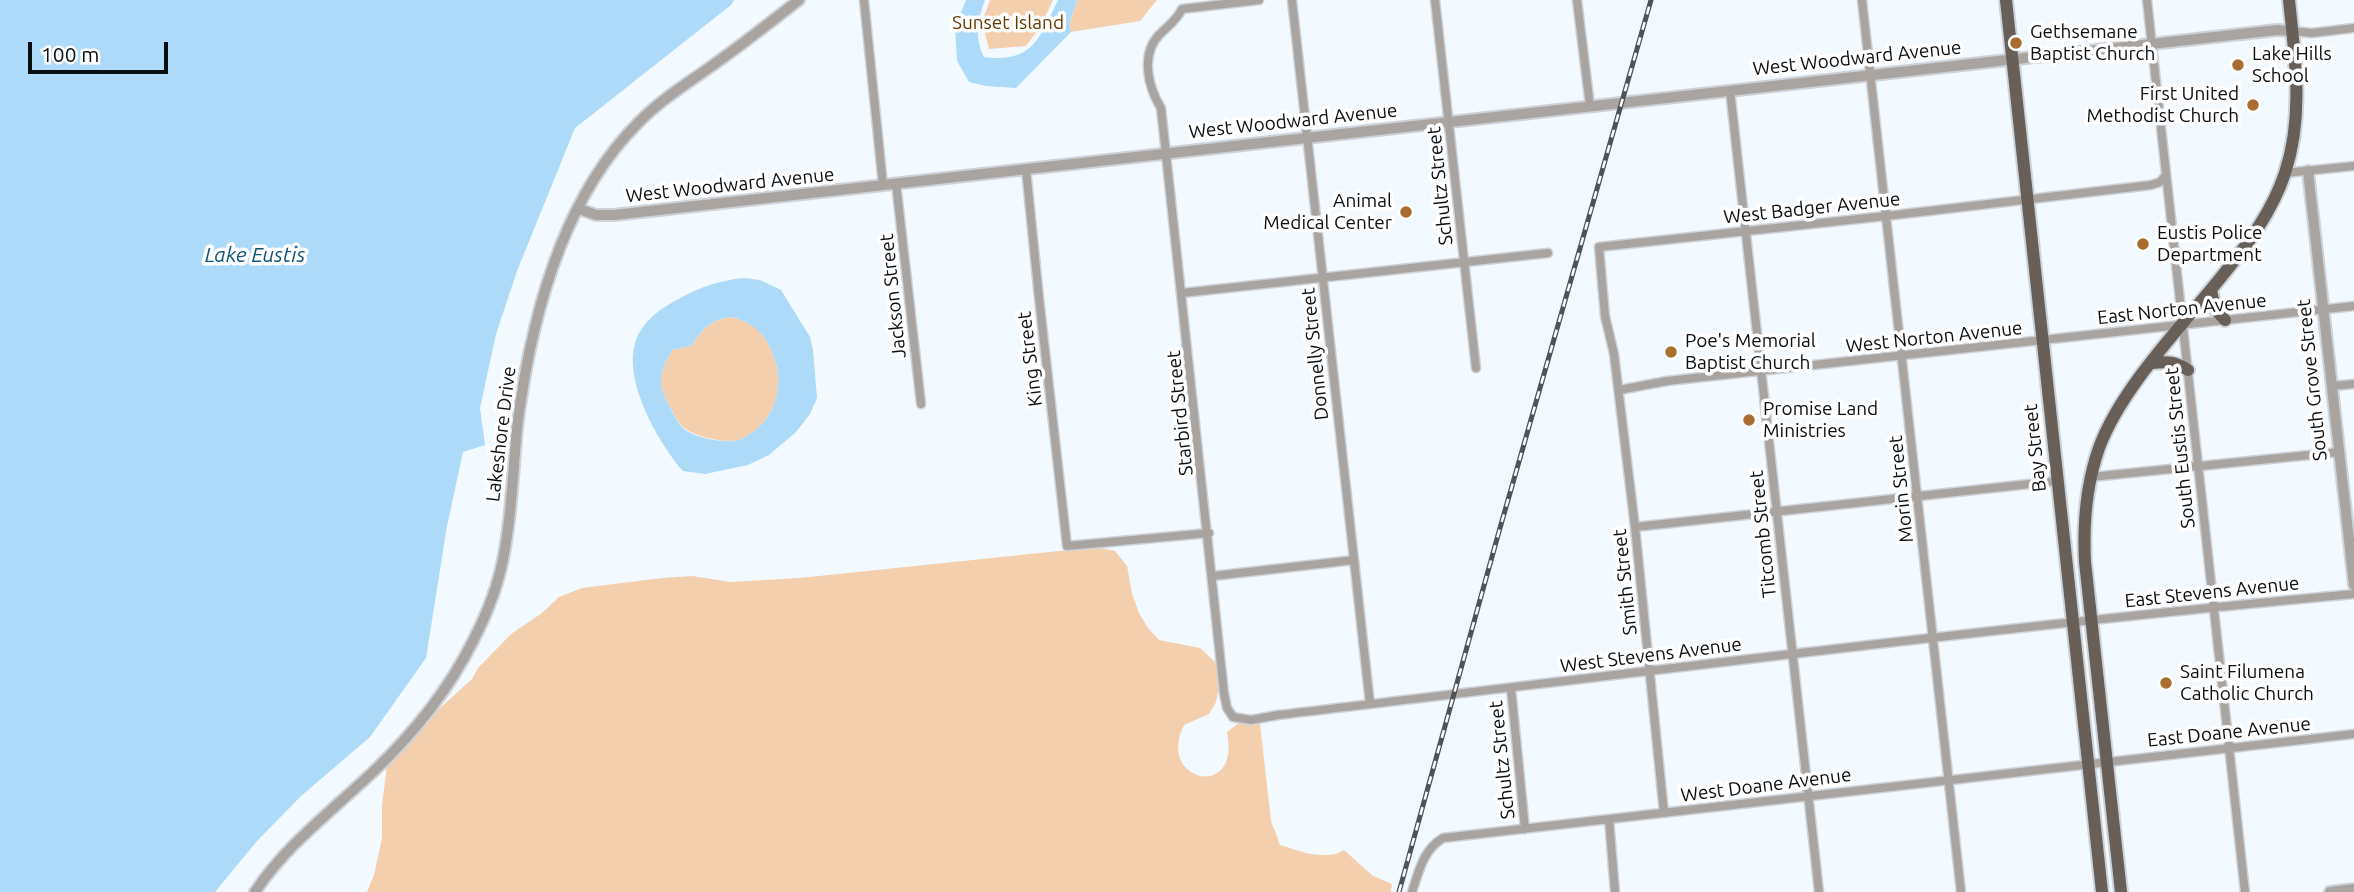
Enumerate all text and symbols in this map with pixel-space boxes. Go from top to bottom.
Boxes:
park label: Sunset Island [952,12,1064,34]
place label: Gethsemane Baptist Church [2030,21,2155,65]
scale bar [32,28,172,72]
marker: Gethsemane Baptist Church [2008,35,2024,51]
street label: West Woodward Avenue [1752,36,1962,80]
text: 100 m [41,42,99,66]
place label: Lake Hills School [2252,43,2332,87]
marker: Lake Hills School [2230,57,2246,73]
place label: First United Methodist Church [2087,83,2239,127]
marker: First United Methodist Church [2245,97,2261,113]
street label: West Woodward Avenue [1188,99,1398,143]
street label: Schultz Street [1422,126,1458,246]
street label: West Woodward Avenue [625,163,835,207]
street label: West Badger Avenue [1722,187,1902,229]
place label: Animal Medical Center [1263,190,1392,234]
marker: Animal Medical Center [1398,204,1414,220]
place label: Eustis Police Department [2157,222,2262,266]
street label: Jackson Street [875,233,911,359]
marker: Eustis Police Department [2135,236,2151,252]
water label: Lake Eustis [205,242,305,268]
street label: Donnelly Street [1297,287,1333,421]
street label: East Norton Avenue [2096,289,2268,329]
street label: South Grove Street [2292,298,2332,462]
street label: King Street [1013,310,1047,408]
street label: West Norton Avenue [1845,316,2023,358]
place label: Poe's Memorial Baptist Church [1685,330,1816,374]
marker: Poe's Memorial Baptist Church [1663,344,1679,360]
street label: Starbird Street [1162,349,1198,477]
street label: Lakeshore Drive [481,365,521,503]
street label: South Eustis Street [2160,366,2200,530]
place label: Promise Land Ministries [1763,398,1878,442]
street label: Bay Street [2019,403,2051,493]
marker: Promise Land Ministries [1741,412,1757,428]
street label: Morin Street [1884,434,1918,544]
street label: Titcomb Street [1745,469,1781,599]
street label: Smith Street [1608,528,1642,636]
street label: East Stevens Avenue [2124,571,2300,613]
street label: West Stevens Avenue [1559,633,1743,677]
place label: Saint Filumena Catholic Church [2180,661,2314,705]
marker: Saint Filumena Catholic Church [2158,675,2174,691]
street label: Schultz Street [1484,700,1520,820]
street label: East Doane Avenue [2146,712,2312,752]
street label: West Doane Avenue [1679,763,1853,807]

